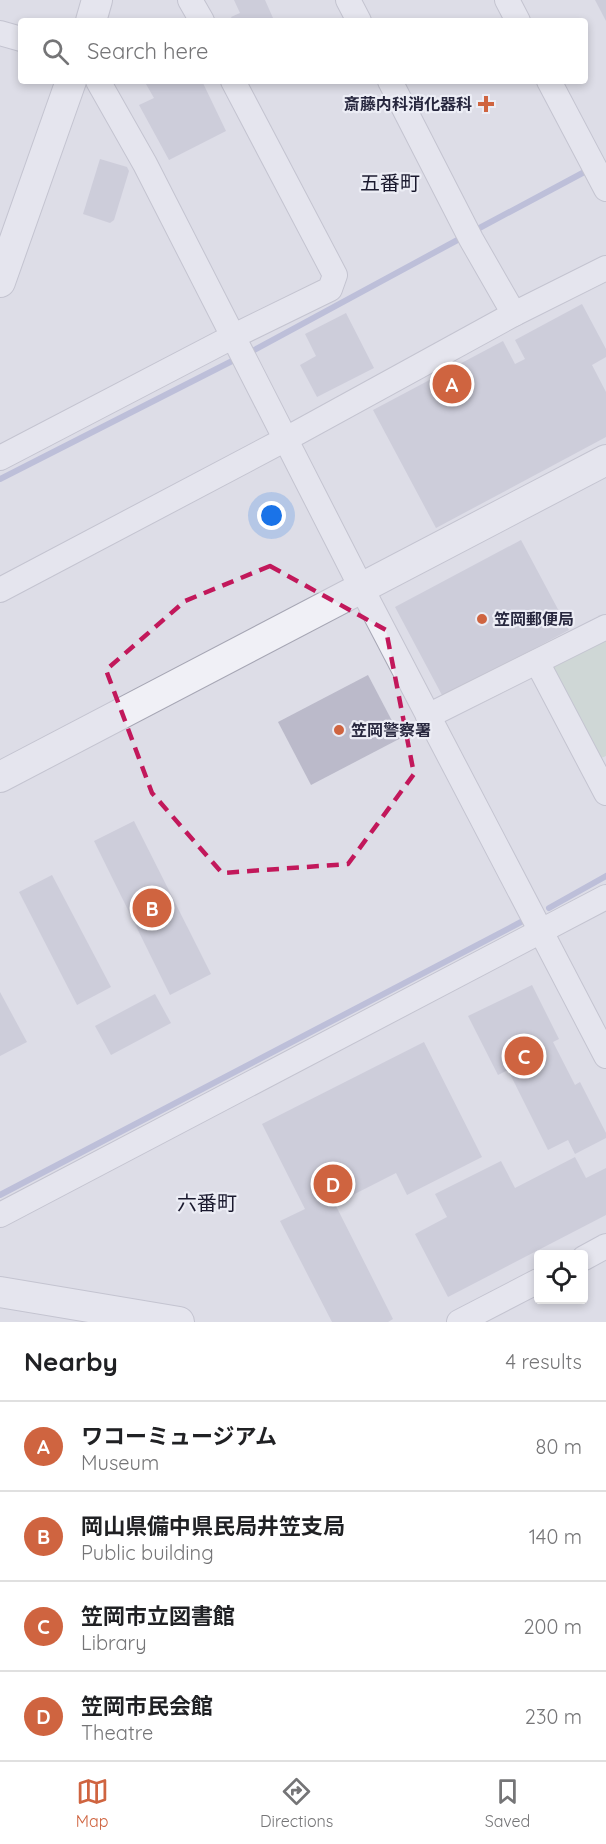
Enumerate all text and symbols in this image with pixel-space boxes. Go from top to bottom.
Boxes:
search box [18,18,588,84]
icon: search [39,35,72,68]
text: Search here [87,37,208,65]
place label: 斎藤内科消化器科 [344,94,472,114]
marker: 斎藤内科消化器科 [477,95,495,113]
district label: 五番町 [360,170,420,195]
pin: A [432,362,472,406]
your location [257,501,286,530]
place label: 笠岡郵便局 [494,609,574,629]
marker: 笠岡郵便局 [475,612,489,626]
place label: 笠岡警察署 [351,720,431,740]
marker: 笠岡警察署 [332,723,346,737]
pin: B [132,886,172,930]
pin: C [504,1034,544,1078]
pin: D [314,1162,352,1206]
district label: 六番町 [177,1190,237,1215]
map controls [534,1250,588,1304]
button: locate [534,1250,588,1304]
text: Nearby [24,1345,118,1378]
text: 4 results [506,1349,582,1374]
text: ワコーミュージアム [81,1422,277,1450]
text: A [37,1434,50,1459]
text: 80 m [536,1434,582,1459]
text: Museum [81,1450,159,1475]
text: 岡山県備中県民局井笠支局 [81,1512,345,1540]
text: B [37,1524,50,1549]
text: 140 m [529,1524,582,1549]
text: Public building [81,1540,214,1565]
text: 笠岡市立図書館 [81,1602,235,1630]
text: C [37,1614,50,1639]
text: 200 m [523,1614,582,1639]
text: Library [81,1630,147,1655]
text: 笠岡市民会館 [81,1692,213,1720]
text: D [36,1704,51,1729]
text: 230 m [525,1704,582,1729]
text: Theatre [81,1720,153,1745]
tab: Map [76,1775,109,1831]
tab: Directions [260,1775,333,1831]
tab: Saved [485,1775,530,1831]

